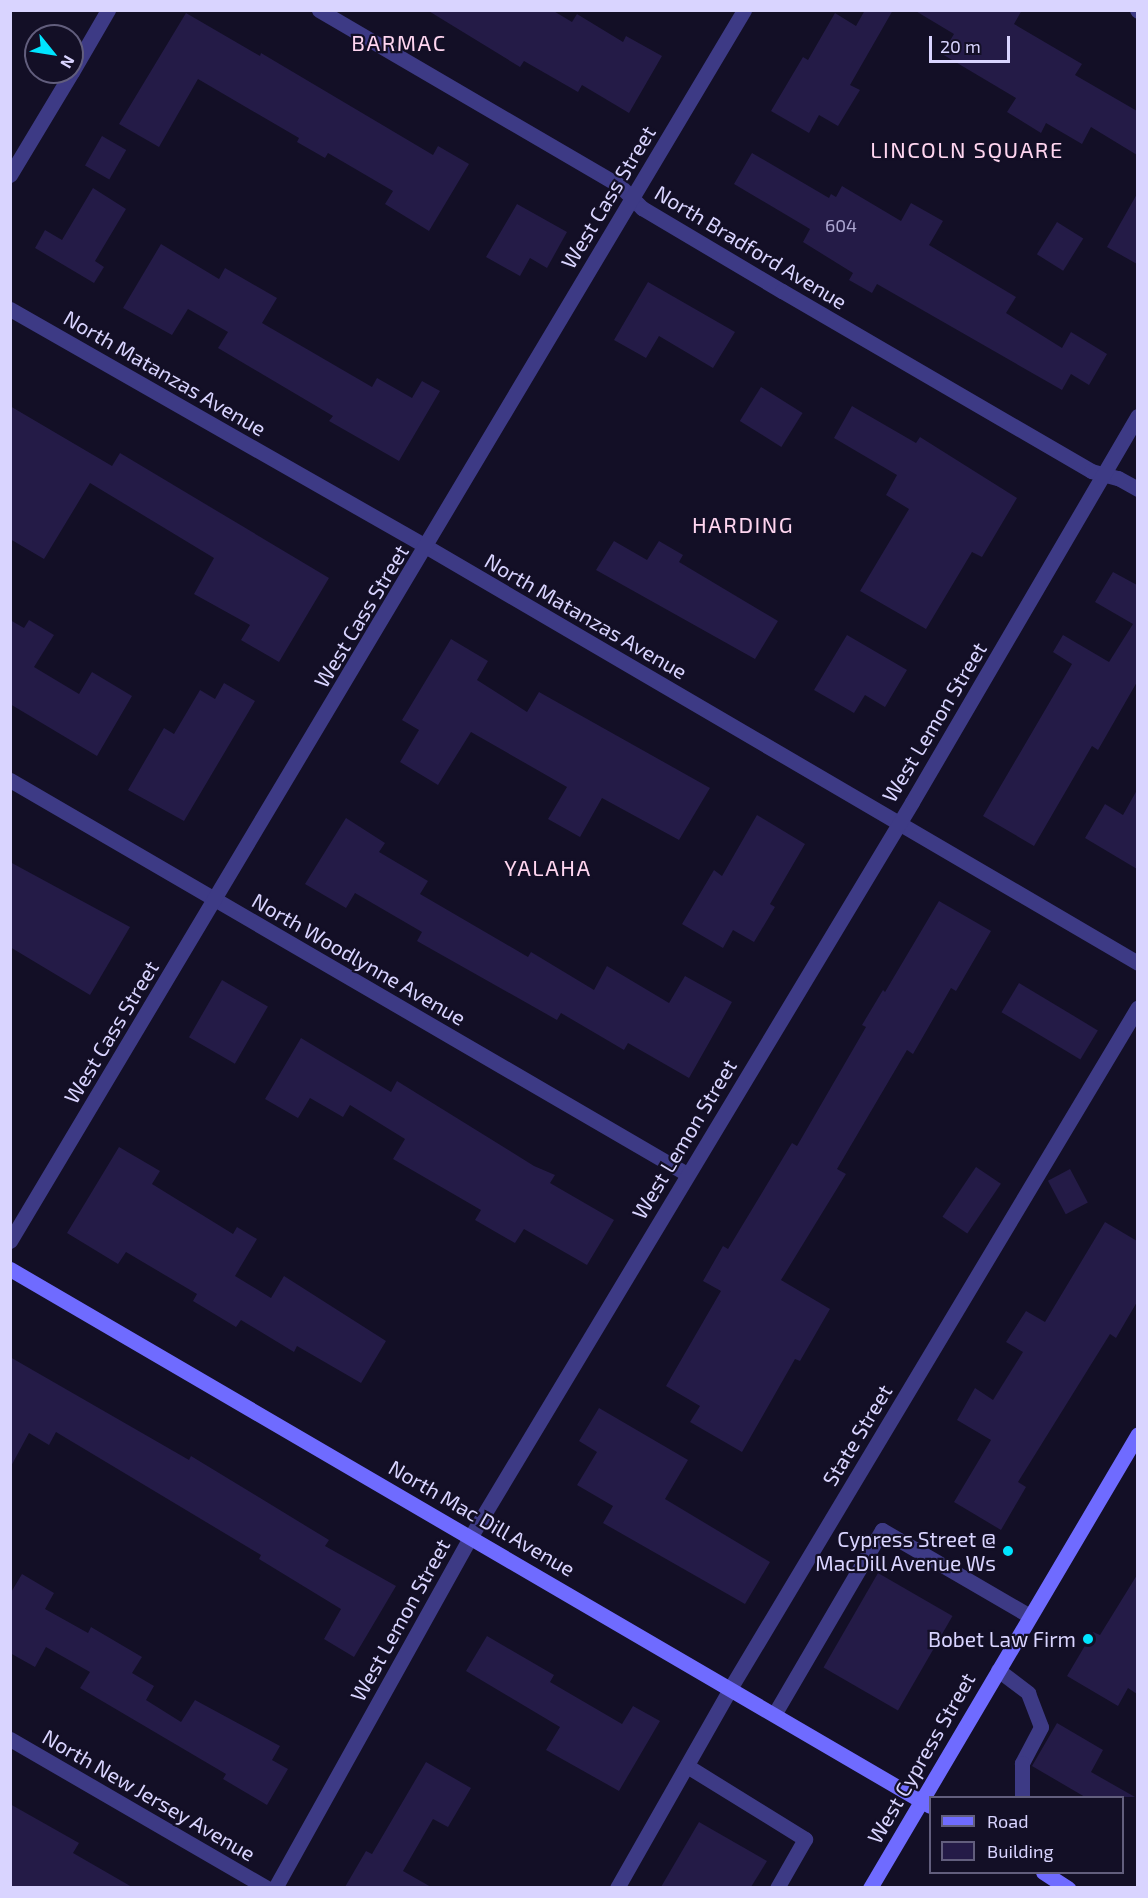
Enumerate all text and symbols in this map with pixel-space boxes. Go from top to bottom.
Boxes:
north arrow [24,24,84,84]
scale bar [932,24,1013,62]
district label: BARMAC [351,30,447,56]
text: 20 m [940,35,981,57]
text: N [57,52,79,72]
street label: West Cass Street [555,121,661,273]
district label: LINCOLN SQUARE [870,137,1064,163]
street label: North Bradford Avenue [650,180,852,314]
house number: 604 [825,214,857,236]
street label: North Matanzas Avenue [59,305,271,441]
district label: HARDING [692,512,794,538]
street label: West Cass Street [308,540,414,692]
street label: North Matanzas Avenue [480,548,692,684]
street label: West Lemon Street [876,638,992,806]
district label: YALAHA [504,855,592,881]
street label: North Woodlynne Avenue [247,887,471,1031]
street label: West Cass Street [58,956,164,1108]
street label: West Lemon Street [626,1055,742,1223]
street label: State Street [817,1380,897,1490]
street label: North Mac Dill Avenue [384,1454,580,1582]
place label: Cypress Street @ MacDill Avenue Ws [814,1526,996,1576]
street label: West Lemon Street [345,1534,455,1706]
marker: Cypress Street @ MacDill Avenue Ws [1001,1544,1015,1558]
place label: Bobet Law Firm [927,1626,1076,1652]
marker: Bobet Law Firm [1081,1632,1095,1646]
street label: West Cypress Street [862,1668,980,1848]
street label: North New Jersey Avenue [37,1723,261,1867]
legend [929,1796,1124,1874]
text: Road [987,1810,1028,1832]
text: Building [987,1840,1054,1862]

